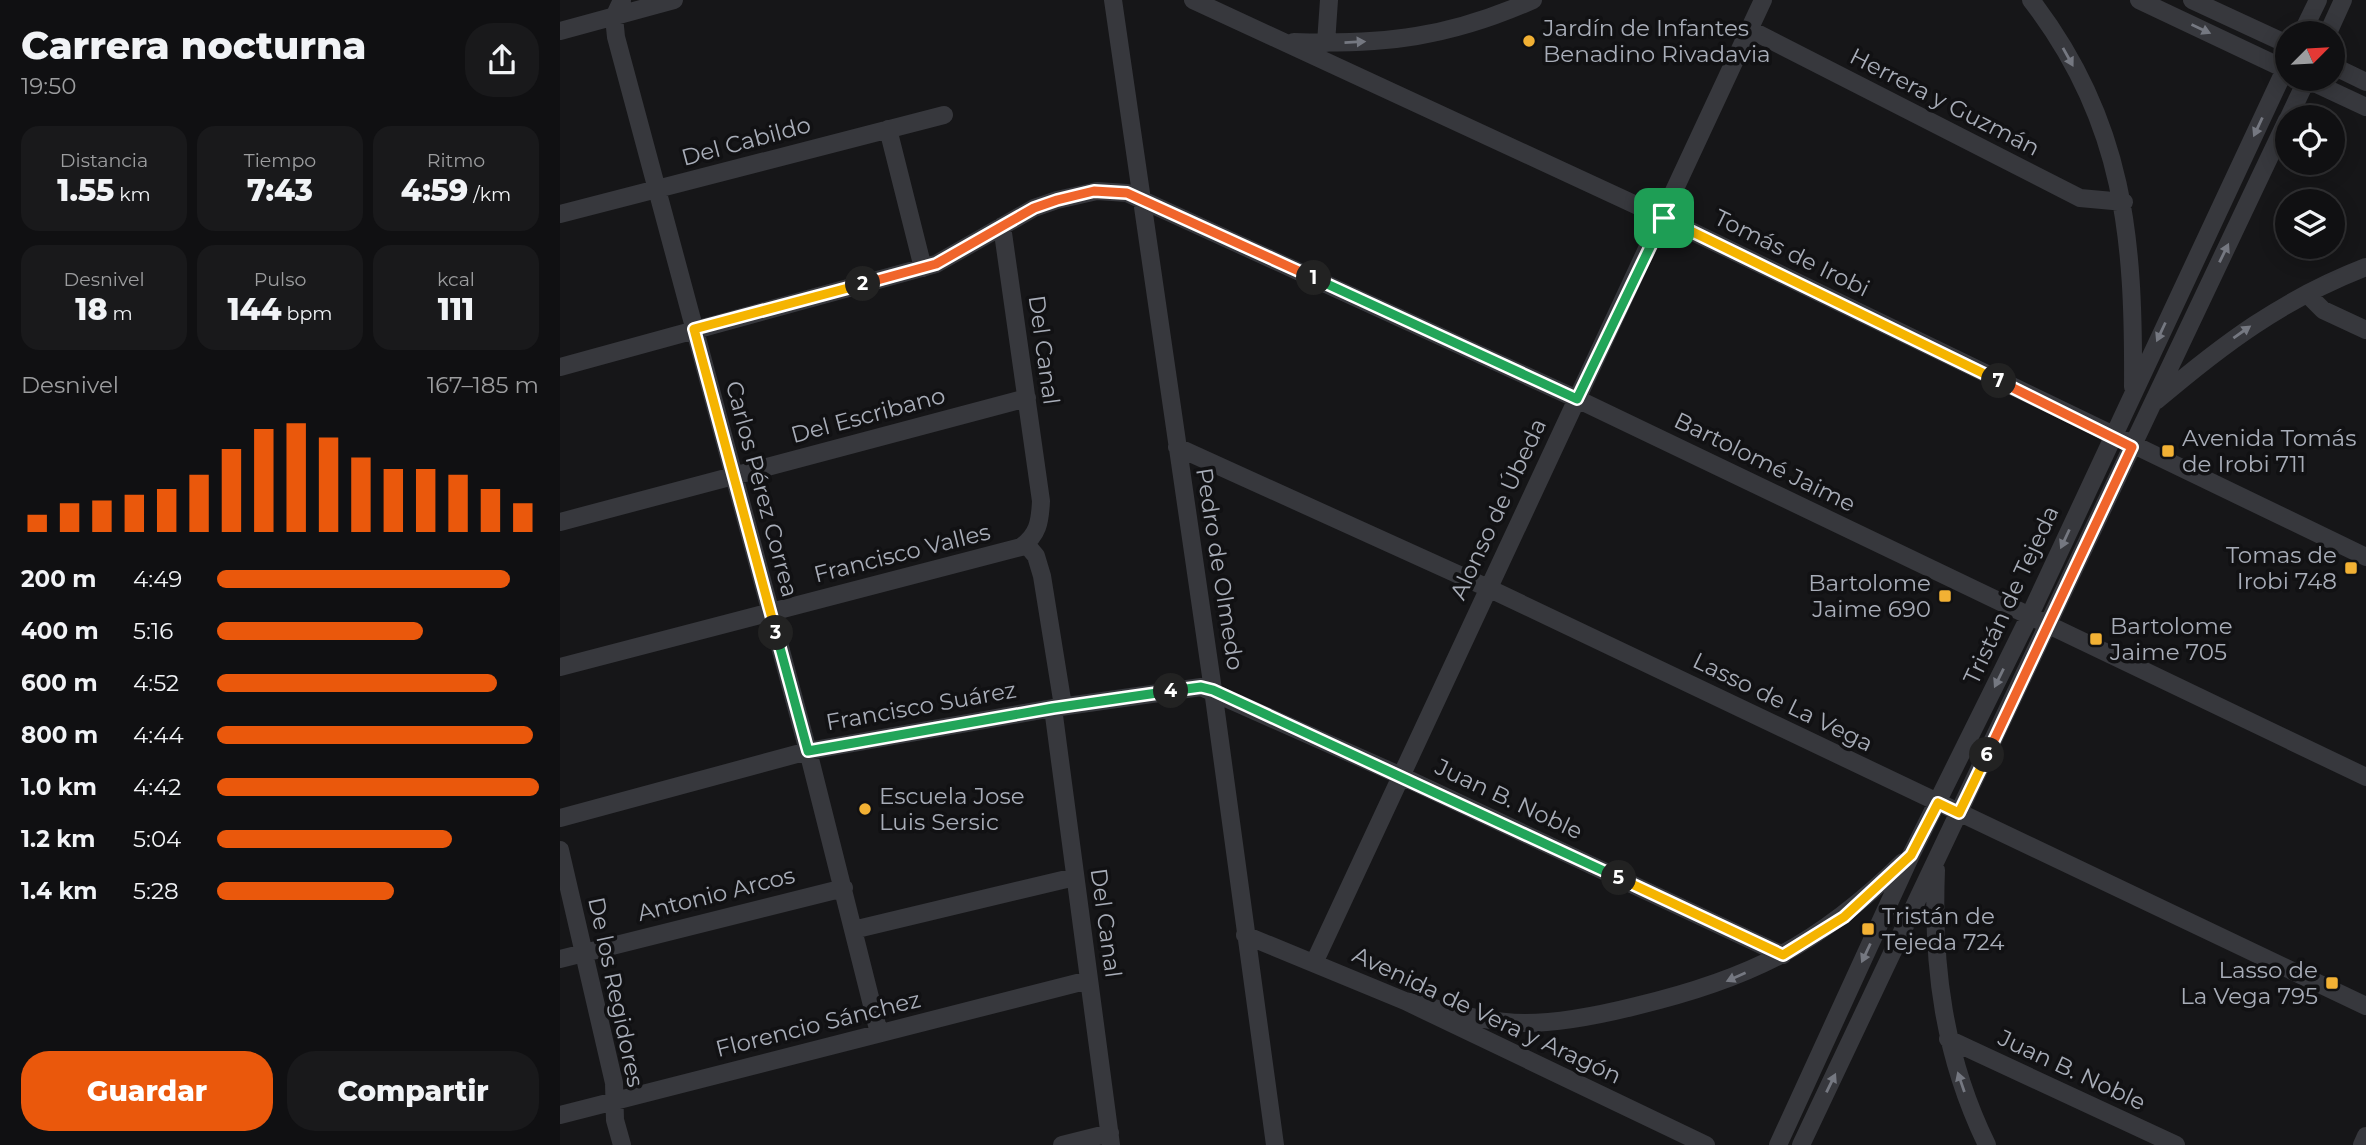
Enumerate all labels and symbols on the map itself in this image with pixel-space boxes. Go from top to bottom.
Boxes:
place label: Jardín de Infantes Benadino Rivadavia [1542,14,1771,68]
north arrow [2275,21,2345,91]
one-way arrow [2190,24,2211,35]
marker: Jardín de Infantes Benadino Rivadavia [1521,33,1537,49]
one-way arrow [1345,36,1367,47]
street label: Herrera y Guzmán [1845,42,2045,162]
one-way arrow [2062,47,2074,67]
street label: Del Cabildo [678,110,814,172]
one-way arrow [2252,117,2264,137]
pin [1634,188,1694,248]
street label: Tomás de Irobi [1710,203,1874,303]
one-way arrow [2218,243,2230,263]
pin: 1 [1296,260,1332,296]
pin: 2 [846,266,880,302]
street label: Del Canal [1022,294,1066,406]
one-way arrow [2155,322,2167,342]
one-way arrow [2233,325,2251,339]
pin: 7 [1982,364,2016,398]
street label: Carlos Pérez Correa [720,378,804,600]
street label: Del Escribano [788,381,948,449]
street label: Bartolomé Jaime [1670,406,1860,518]
street label: Alonso de Úbeda [1444,414,1552,604]
place label: Avenida Tomás de Irobi 711 [2182,424,2356,478]
marker: Avenida Tomás de Irobi 711 [2160,443,2176,459]
street label: Pedro de Olmedo [1190,466,1250,672]
street label: Tristán de Tejeda [1957,501,2065,689]
street label: Francisco Valles [811,518,993,588]
one-way arrow [2059,529,2071,549]
place label: Tomas de Irobi 748 [2226,541,2337,595]
marker: Tomas de Irobi 748 [2343,560,2359,576]
place label: Bartolome Jaime 690 [1808,569,1931,623]
marker: Bartolome Jaime 690 [1937,588,1953,604]
place label: Bartolome Jaime 705 [2109,612,2233,666]
pin: 3 [758,616,794,650]
marker: Bartolome Jaime 705 [2088,631,2104,647]
street label: Lasso de La Vega [1688,646,1878,758]
one-way arrow [1993,668,2005,688]
pin: 4 [1154,674,1188,708]
street label: Francisco Suárez [824,675,1018,737]
pin: 6 [1970,738,2004,772]
street label: Juan B. Noble [1430,752,1587,845]
place label: Escuela Jose Luis Sersic [879,782,1025,836]
marker: Escuela Jose Luis Sersic [857,801,873,817]
pin: 5 [1602,860,1636,896]
street label: Antonio Arcos [634,861,798,927]
street label: Del Canal [1084,867,1128,979]
street label: De los Regidores [582,895,650,1089]
place label: Tristán de Tejeda 724 [1882,902,2004,956]
marker: Tristán de Tejeda 724 [1860,921,1876,937]
street label: Avenida de Vera y Aragón [1348,940,1626,1090]
one-way arrow [1860,943,1872,963]
place label: Lasso de La Vega 795 [2180,956,2318,1010]
one-way arrow [1726,971,1746,983]
marker: Lasso de La Vega 795 [2324,975,2340,991]
street label: Florencio Sánchez [713,985,923,1063]
street label: Juan B. Noble [1993,1023,2150,1116]
one-way arrow [1955,1071,1966,1092]
one-way arrow [1825,1073,1836,1093]

